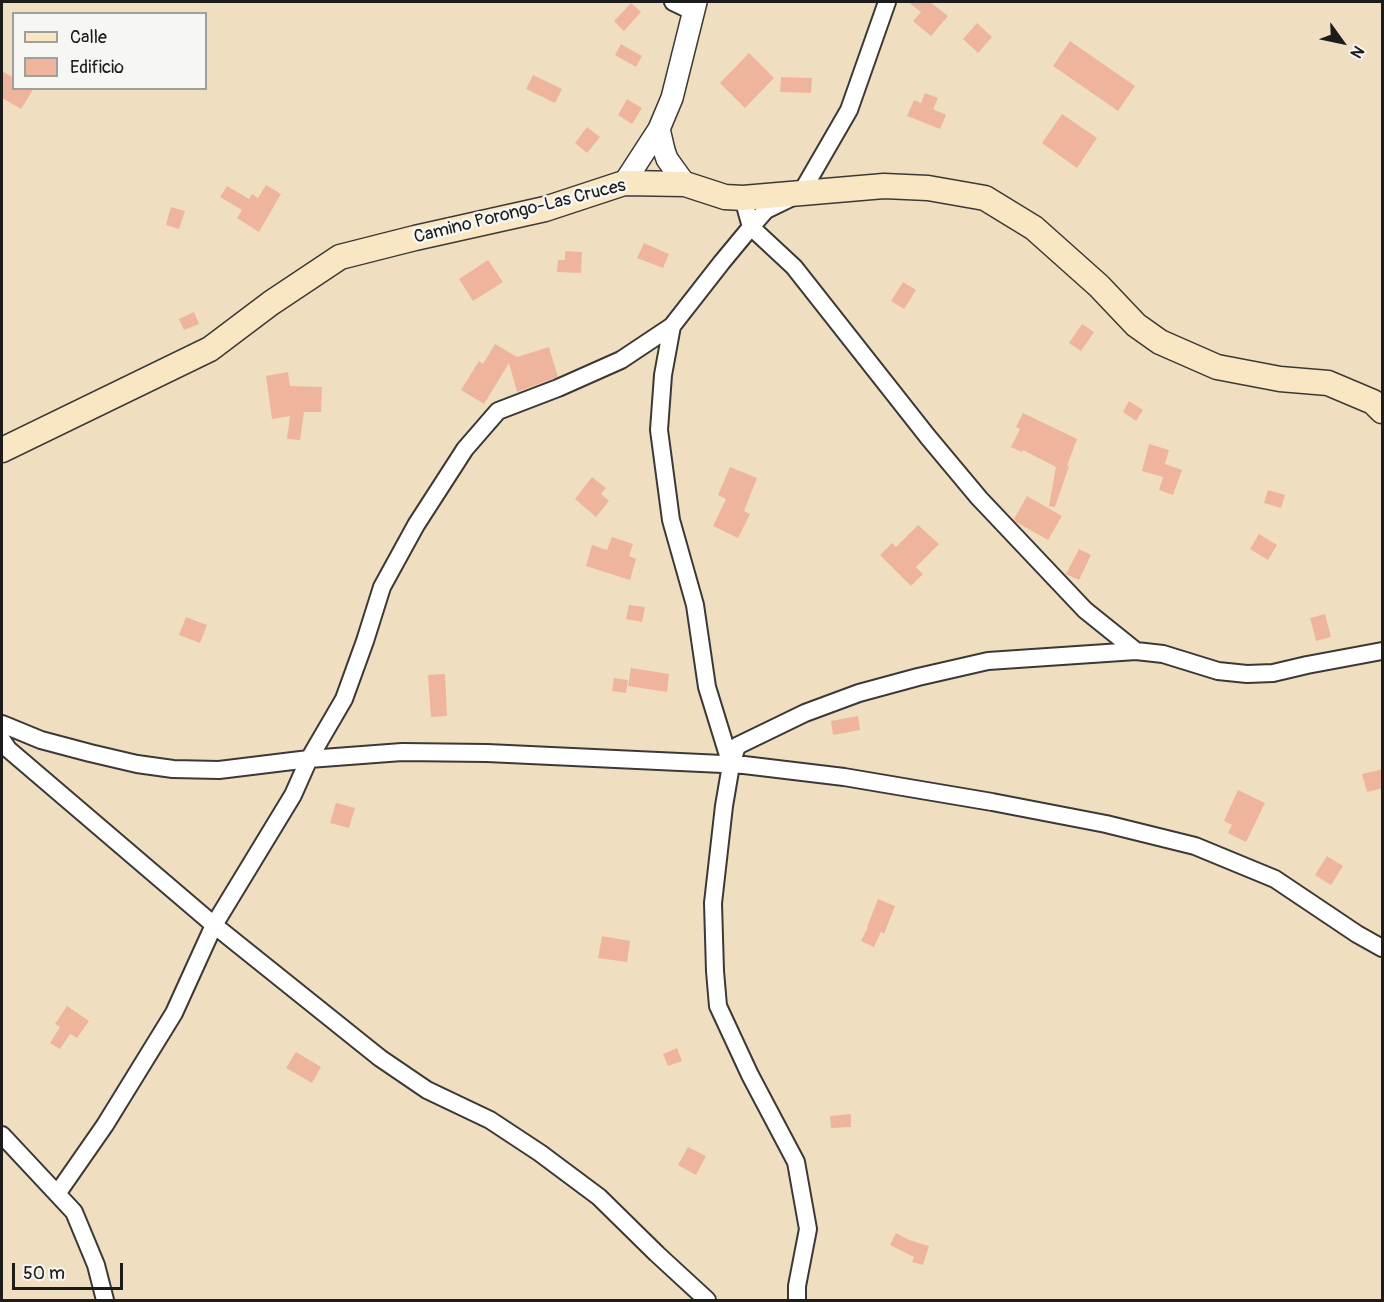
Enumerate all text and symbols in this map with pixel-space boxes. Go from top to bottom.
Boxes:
legend [12,12,207,90]
north arrow [1312,12,1372,72]
text: Calle [70,26,107,49]
text: N [1346,42,1368,62]
text: Edificio [70,56,124,79]
street label: Camino Porongo-Las Cruces [412,175,628,249]
scale bar [15,1251,126,1289]
text: 50 m [23,1262,65,1285]

